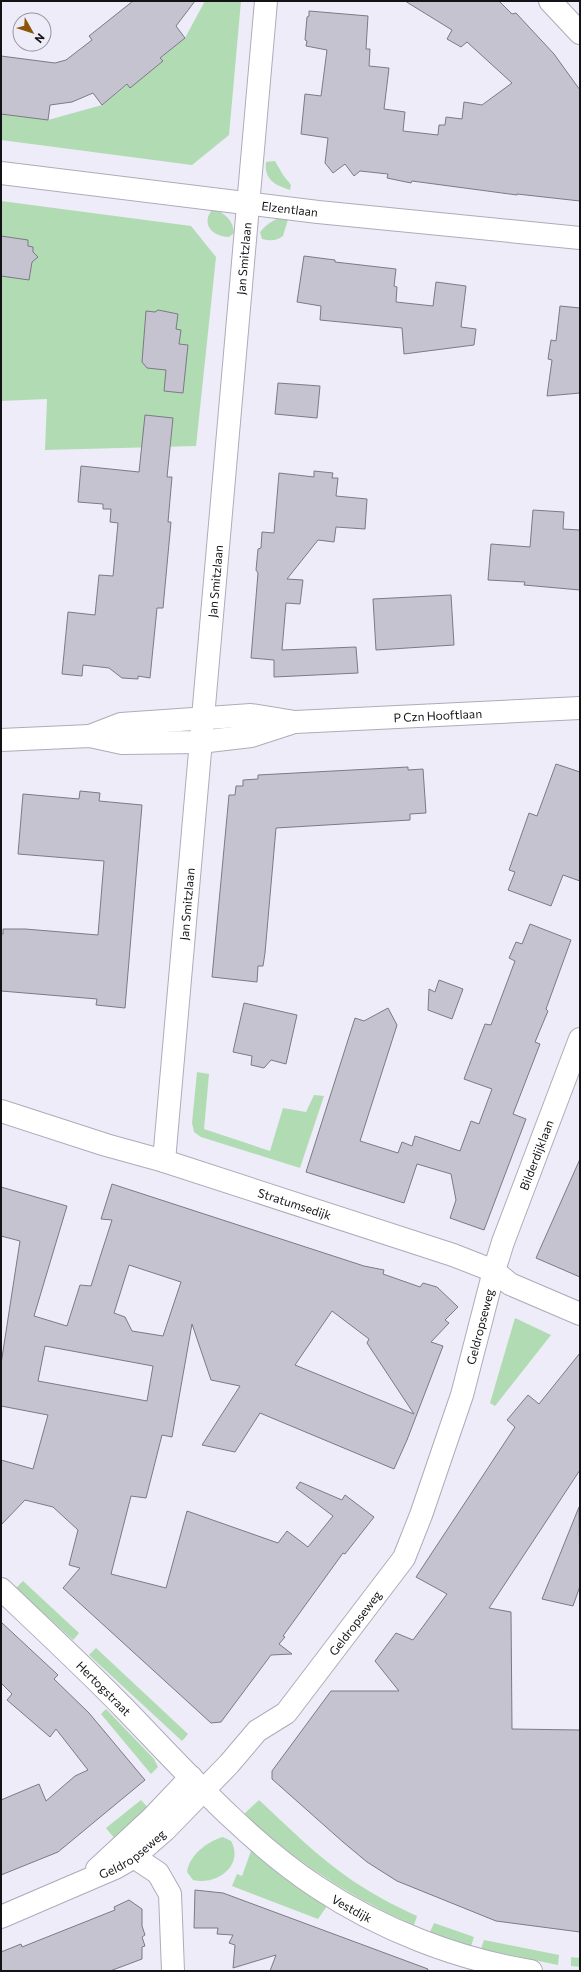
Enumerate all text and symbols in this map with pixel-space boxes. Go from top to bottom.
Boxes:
north arrow [12,12,52,52]
text: N [33,31,48,46]
street label: Elzentlaan [261,198,319,219]
street label: Jan Smitzlaan [233,222,254,296]
street label: Jan Smitzlaan [205,544,225,618]
street label: P Czn Hooftlaan [393,706,482,724]
street label: Jan Smitzlaan [176,867,197,941]
street label: Bilderdijklaan [516,1118,556,1192]
street label: Stratumsedijk [256,1185,334,1222]
street label: Geldropseweg [463,1287,496,1366]
street label: Geldropseweg [326,1587,384,1658]
street label: Hertogstraat [74,1658,134,1718]
street label: Geldropseweg [97,1826,168,1881]
street label: Vestdijk [330,1891,375,1925]

